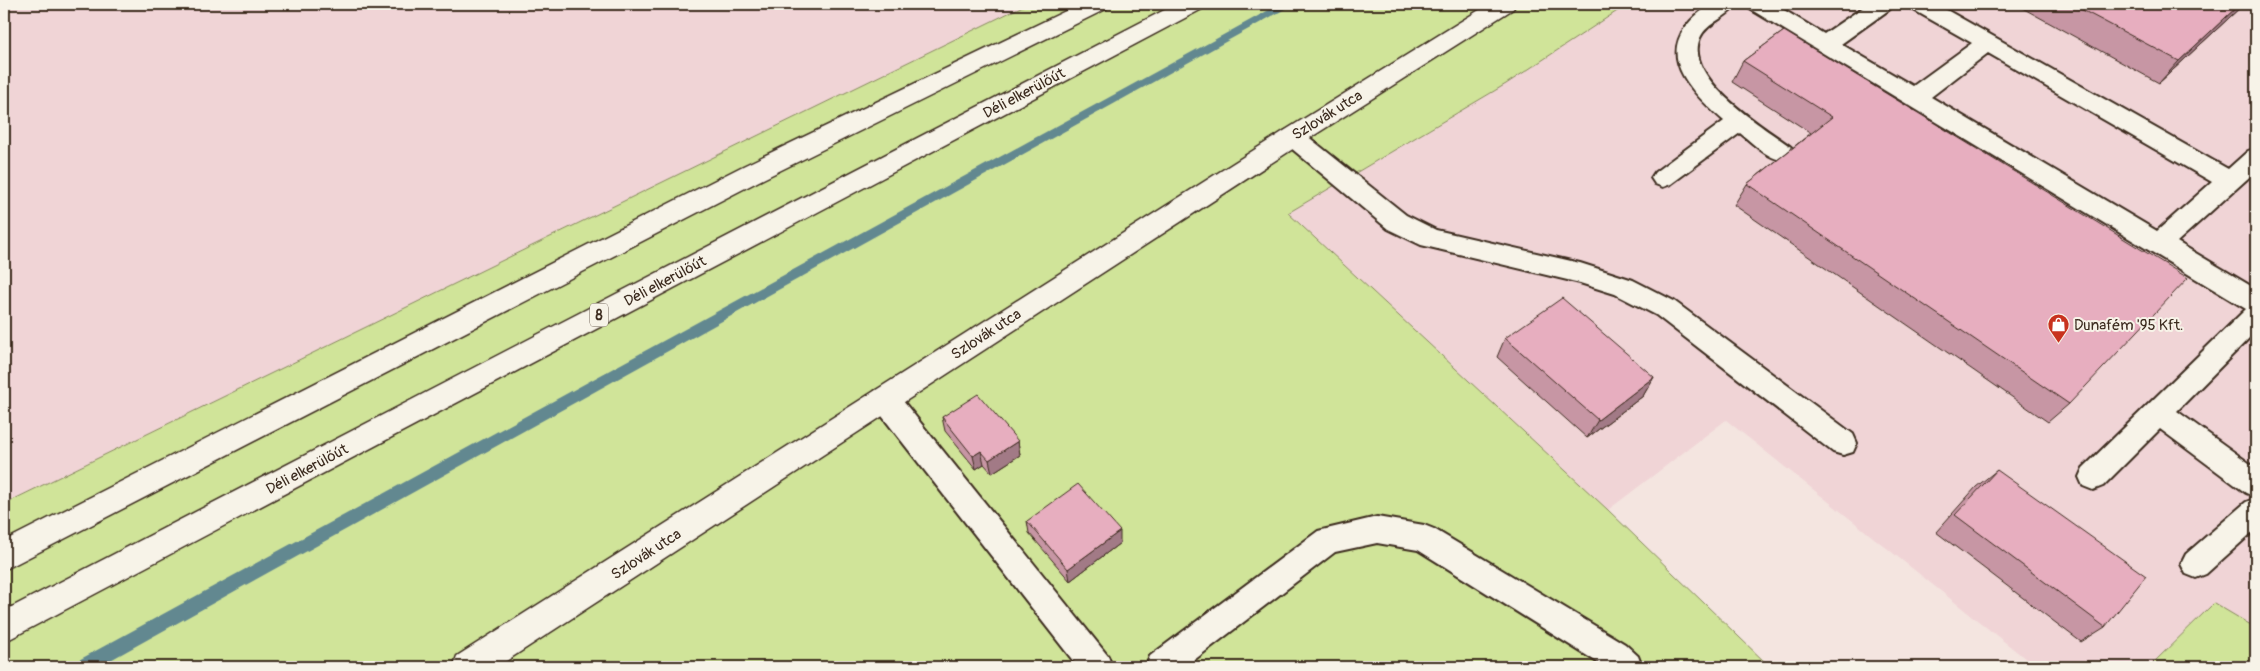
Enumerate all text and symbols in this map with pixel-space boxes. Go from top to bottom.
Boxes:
street label: Déli elkerülőút [980,63,1069,123]
street label: Szlovák utca [1288,86,1366,145]
street label: Déli elkerülőút [621,251,710,311]
road number: 8 [590,304,608,326]
street label: Szlovák utca [948,305,1025,364]
shop icon: Dunafém '95 Kft. [2046,313,2070,344]
place label: Dunafém '95 Kft. [2074,316,2183,335]
street label: Déli elkerülőút [263,439,352,499]
street label: Szlovák utca [608,525,685,584]

